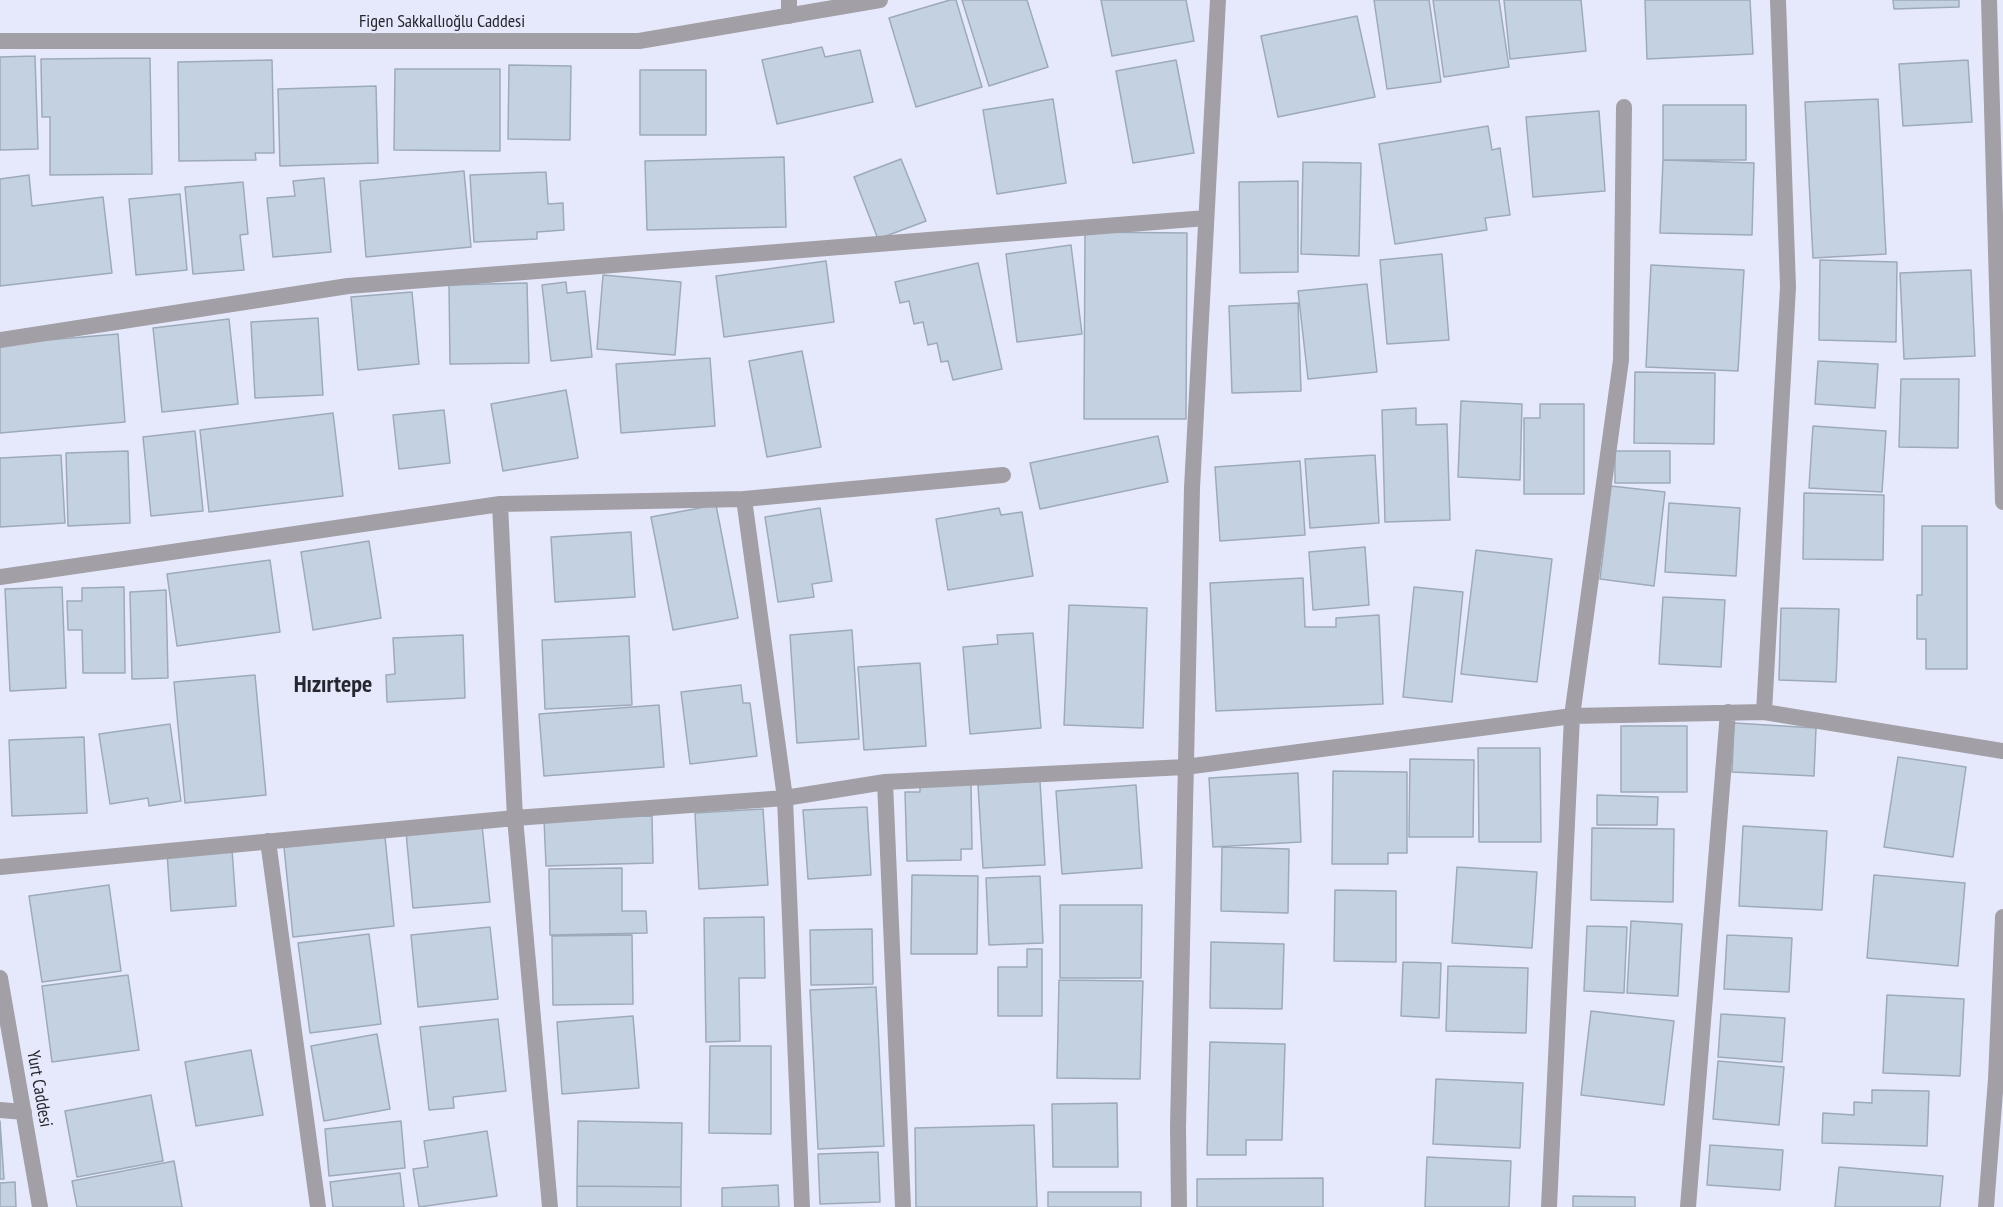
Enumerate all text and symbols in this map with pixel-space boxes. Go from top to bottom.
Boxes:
street label: Figen Sakkallıoğlu Caddesi [359,11,525,33]
district label: Hızırtepe [294,671,372,699]
street label: Yurt Caddesi [22,1049,56,1129]

